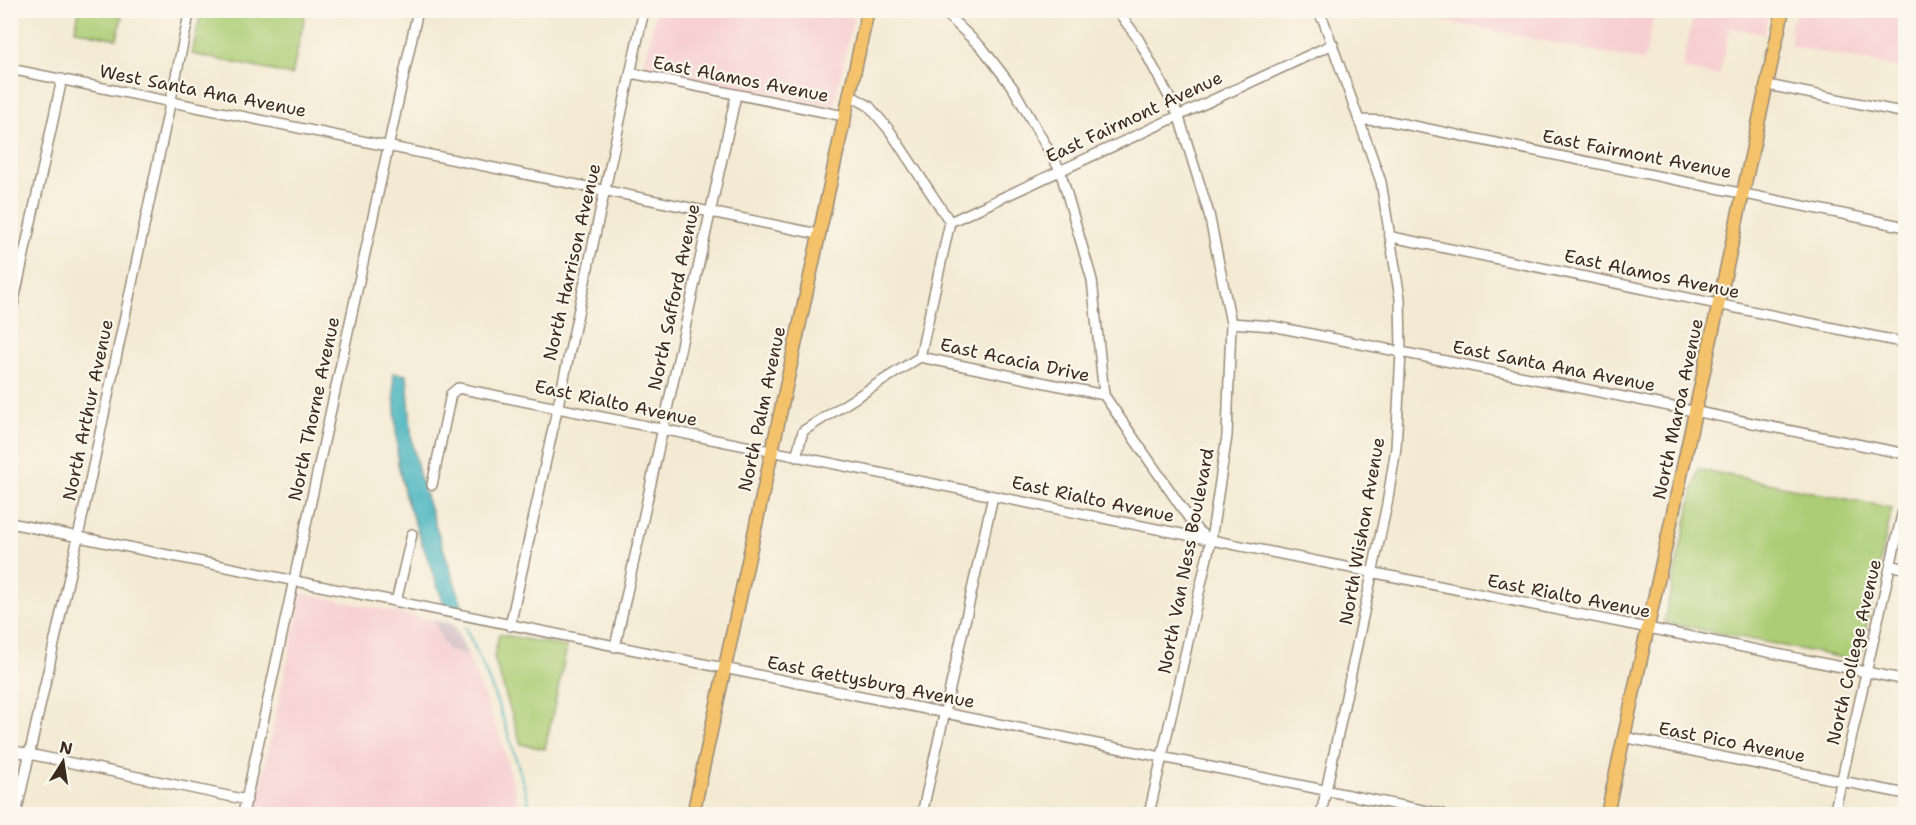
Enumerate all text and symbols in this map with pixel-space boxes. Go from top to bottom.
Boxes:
street label: East Alamos Avenue [651,50,831,108]
street label: West Santa Ana Avenue [97,59,309,123]
street label: East Fairmont Avenue [1042,66,1226,168]
street label: East Fairmont Avenue [1540,124,1734,184]
street label: North Harrison Avenue [538,161,606,363]
street label: North Safford Avenue [642,201,706,393]
street label: East Alamos Avenue [1562,244,1742,304]
street label: North Thorne Avenue [283,315,345,503]
street label: North Maroa Avenue [1647,316,1709,502]
street label: North Arthur Avenue [57,317,119,503]
street label: North Palm Avenue [733,324,791,494]
street label: East Acacia Drive [938,332,1092,388]
street label: East Santa Ana Avenue [1451,335,1657,397]
street label: East Rialto Avenue [532,374,700,432]
street label: North Wishon Avenue [1334,435,1390,627]
street label: North Van Ness Boulevard [1152,446,1220,676]
street label: East Rialto Avenue [1009,470,1177,528]
street label: North College Avenue [1821,557,1887,747]
street label: East Rialto Avenue [1485,568,1653,624]
street label: East Gettysburg Avenue [765,650,977,714]
street label: East Pico Avenue [1657,716,1807,768]
north arrow [33,732,93,792]
text: N [58,736,74,759]

